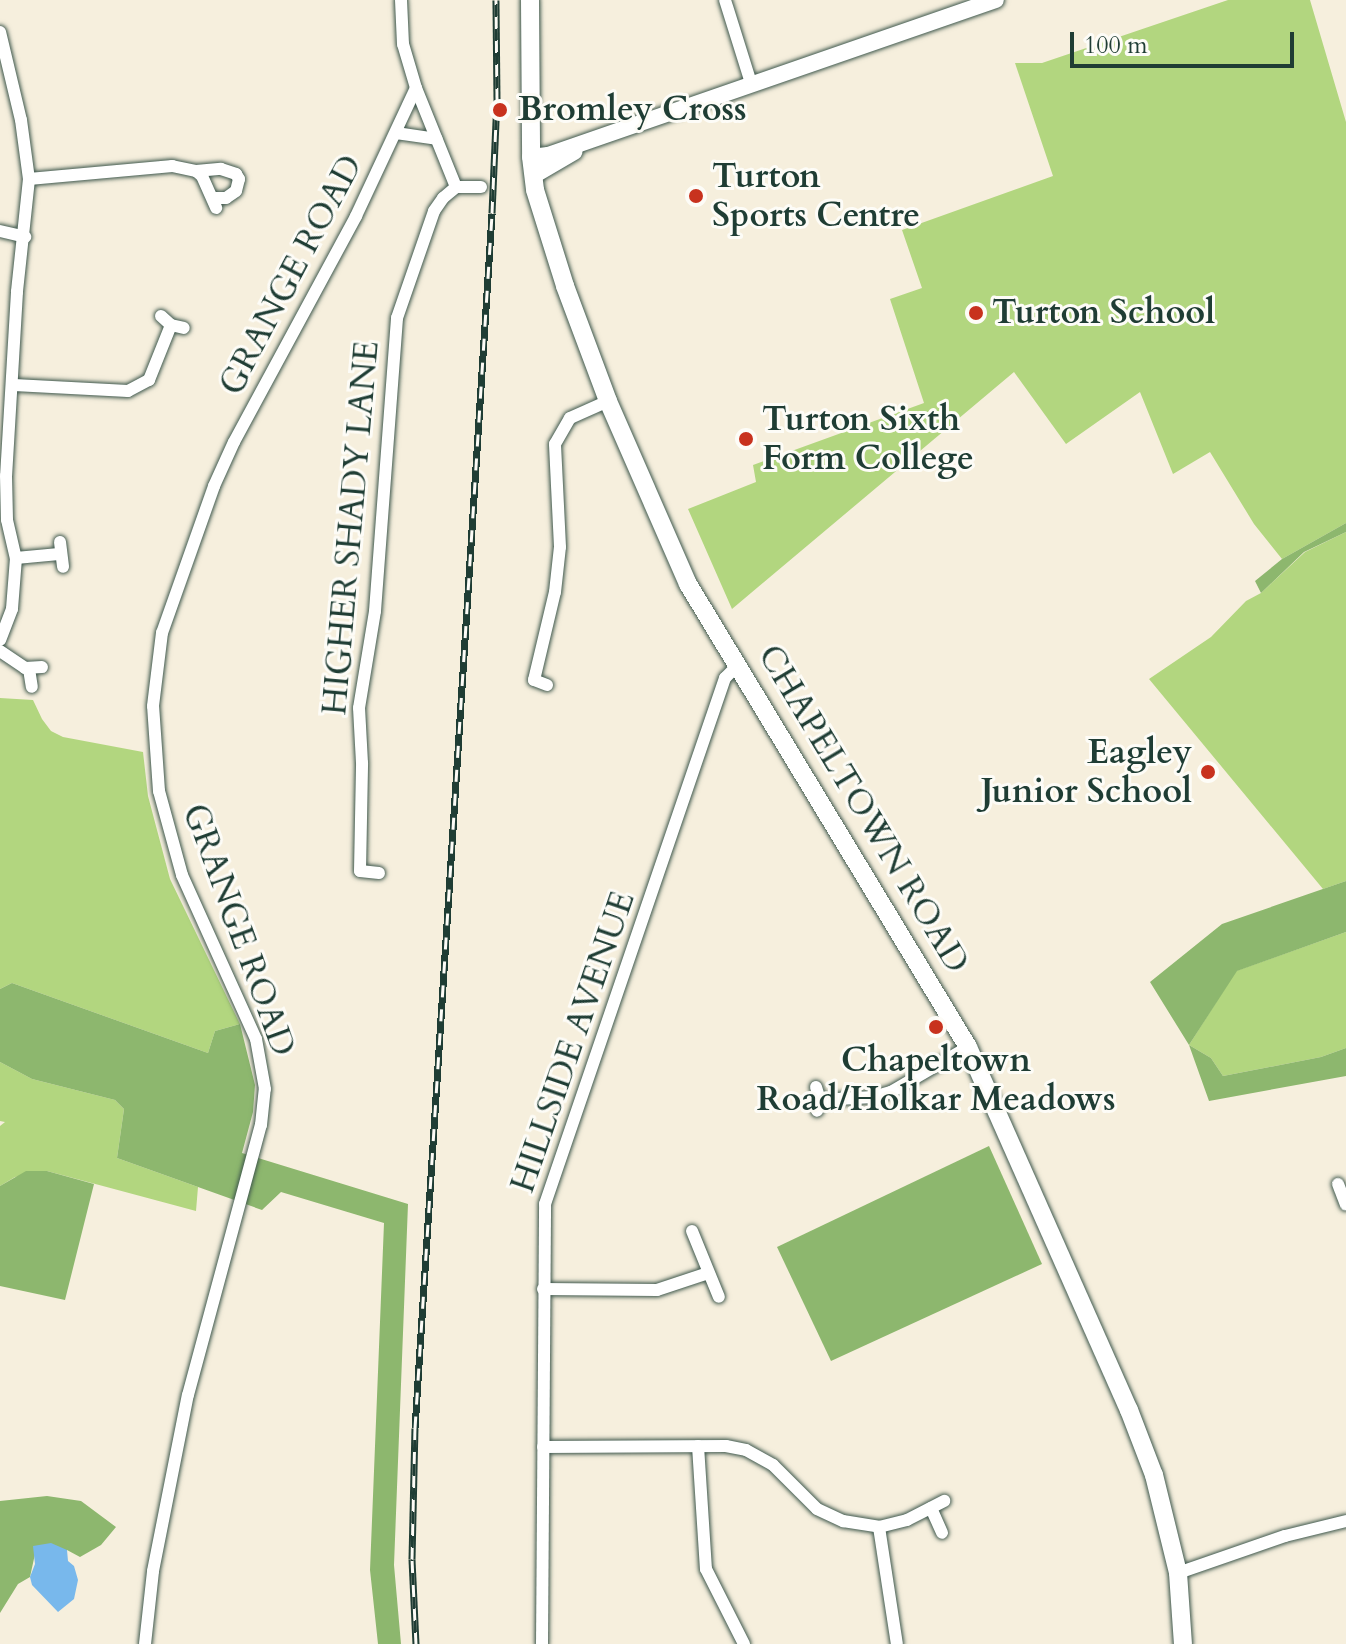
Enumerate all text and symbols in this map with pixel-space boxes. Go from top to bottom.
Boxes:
scale bar [1074,16,1298,66]
text: 100 m [1084,29,1148,62]
place label: Bromley Cross [518,90,747,130]
marker: Bromley Cross [489,99,511,121]
street label: GRANGE ROAD [211,148,371,402]
place label: Turton Sports Centre [712,156,920,236]
marker: Turton Sports Centre [687,187,705,205]
place label: Turton School [992,293,1215,333]
marker: Turton School [967,304,985,322]
street label: HIGHER SHADY LANE [314,339,388,717]
place label: Turton Sixth Form College [762,399,974,478]
marker: Turton Sixth Form College [737,430,755,448]
street label: CHAPELTOWN ROAD [749,638,977,980]
place label: Eagley Junior School [981,732,1192,812]
marker: Eagley Junior School [1199,763,1217,781]
street label: GRANGE ROAD [174,798,304,1062]
street label: HILLSIDE AVENUE [502,886,644,1198]
marker: Chapeltown Road/Holkar Meadows [927,1018,945,1036]
place label: Chapeltown Road/Holkar Meadows [756,1040,1116,1120]

